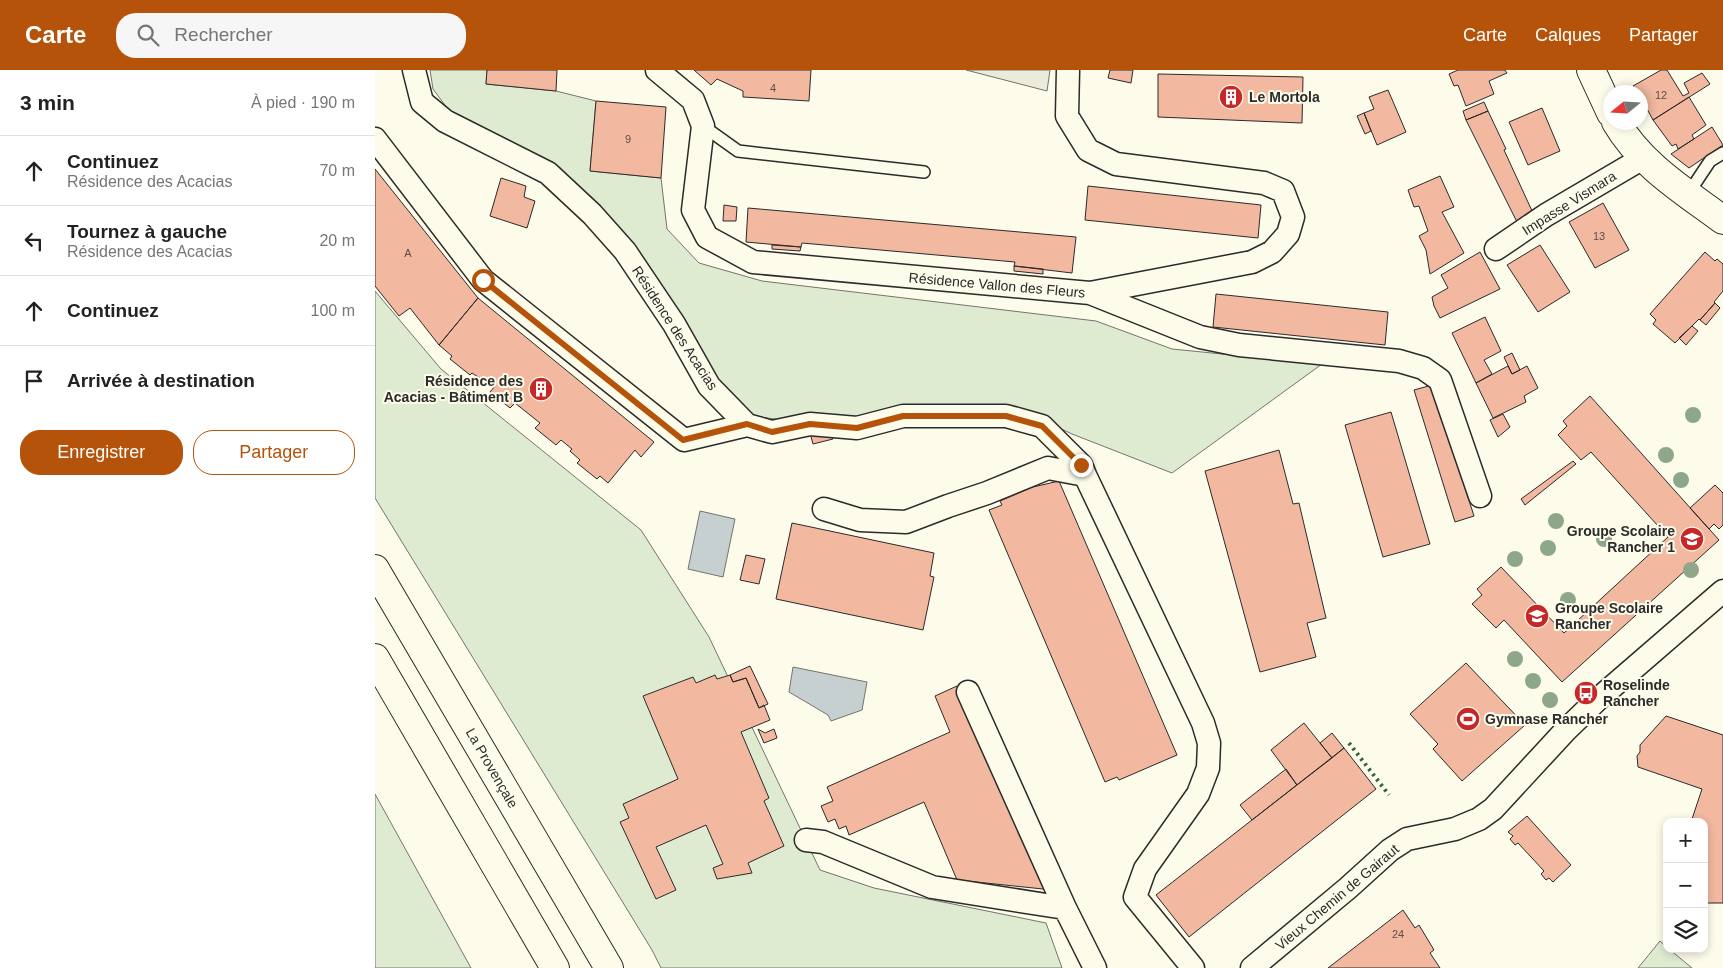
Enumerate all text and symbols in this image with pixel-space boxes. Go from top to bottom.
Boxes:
search box [116,13,466,58]
text: Carte [25,21,86,48]
icon: search [134,21,162,49]
text: Rechercher [174,24,273,45]
text: Carte [1463,25,1507,45]
text: Calques [1535,25,1601,45]
text: Partager [1629,25,1698,45]
house number: 4 [770,82,776,94]
building icon: Le Mortola [1218,84,1244,110]
north arrow [1603,85,1648,130]
place label: Le Mortola [1249,89,1320,105]
house number: 12 [1655,89,1667,101]
text: 3 min [20,91,75,114]
text: À pied · 190 m [251,94,355,111]
house number: 9 [625,133,631,145]
text: Continuez [67,151,159,172]
icon: ahead [20,157,48,185]
text: 70 m [319,162,355,179]
street label: Impasse Vismara [1519,168,1619,238]
text: Résidence des Acacias [67,173,232,190]
text: Tournez à gauche [67,221,227,242]
icon: left [20,227,48,255]
house number: 13 [1593,230,1605,242]
text: 20 m [319,232,355,249]
text: Résidence des Acacias [67,243,232,260]
house number: A [404,247,412,259]
street label: Résidence des Acacias [629,263,721,393]
route start [472,269,495,292]
street label: Résidence Vallon des Fleurs [908,269,1086,301]
icon: ahead [20,297,48,325]
text: Continuez [67,300,159,321]
text: 100 m [311,302,355,319]
icon: arrive [20,367,48,395]
text: Arrivée à destination [67,370,255,391]
place label: Résidence des Acacias - Bâtiment B [384,373,523,405]
building icon: Résidence des Acacias - Bâtiment B [528,376,554,402]
button: Enregistrer [20,430,183,475]
button: Partager [193,430,355,475]
route end [1070,454,1093,477]
place label: Groupe Scolaire Rancher 1 [1567,523,1675,555]
school or university icon: Groupe Scolaire Rancher 1 [1679,526,1705,552]
place label: Groupe Scolaire Rancher [1555,600,1663,632]
school or university icon: Groupe Scolaire Rancher [1524,603,1550,629]
place label: Roselinde Rancher [1603,677,1670,709]
bus stop icon: Roselinde Rancher [1573,680,1599,706]
sports icon: Gymnase Rancher [1455,706,1481,732]
place label: Gymnase Rancher [1485,711,1608,727]
street label: La Provençale [463,725,521,811]
map controls [1663,818,1708,953]
button: + [1663,818,1708,863]
street label: Vieux Chemin de Gairaut [1272,841,1402,953]
button: − [1663,863,1708,908]
button: layers [1663,908,1708,953]
house number: 24 [1392,928,1404,940]

